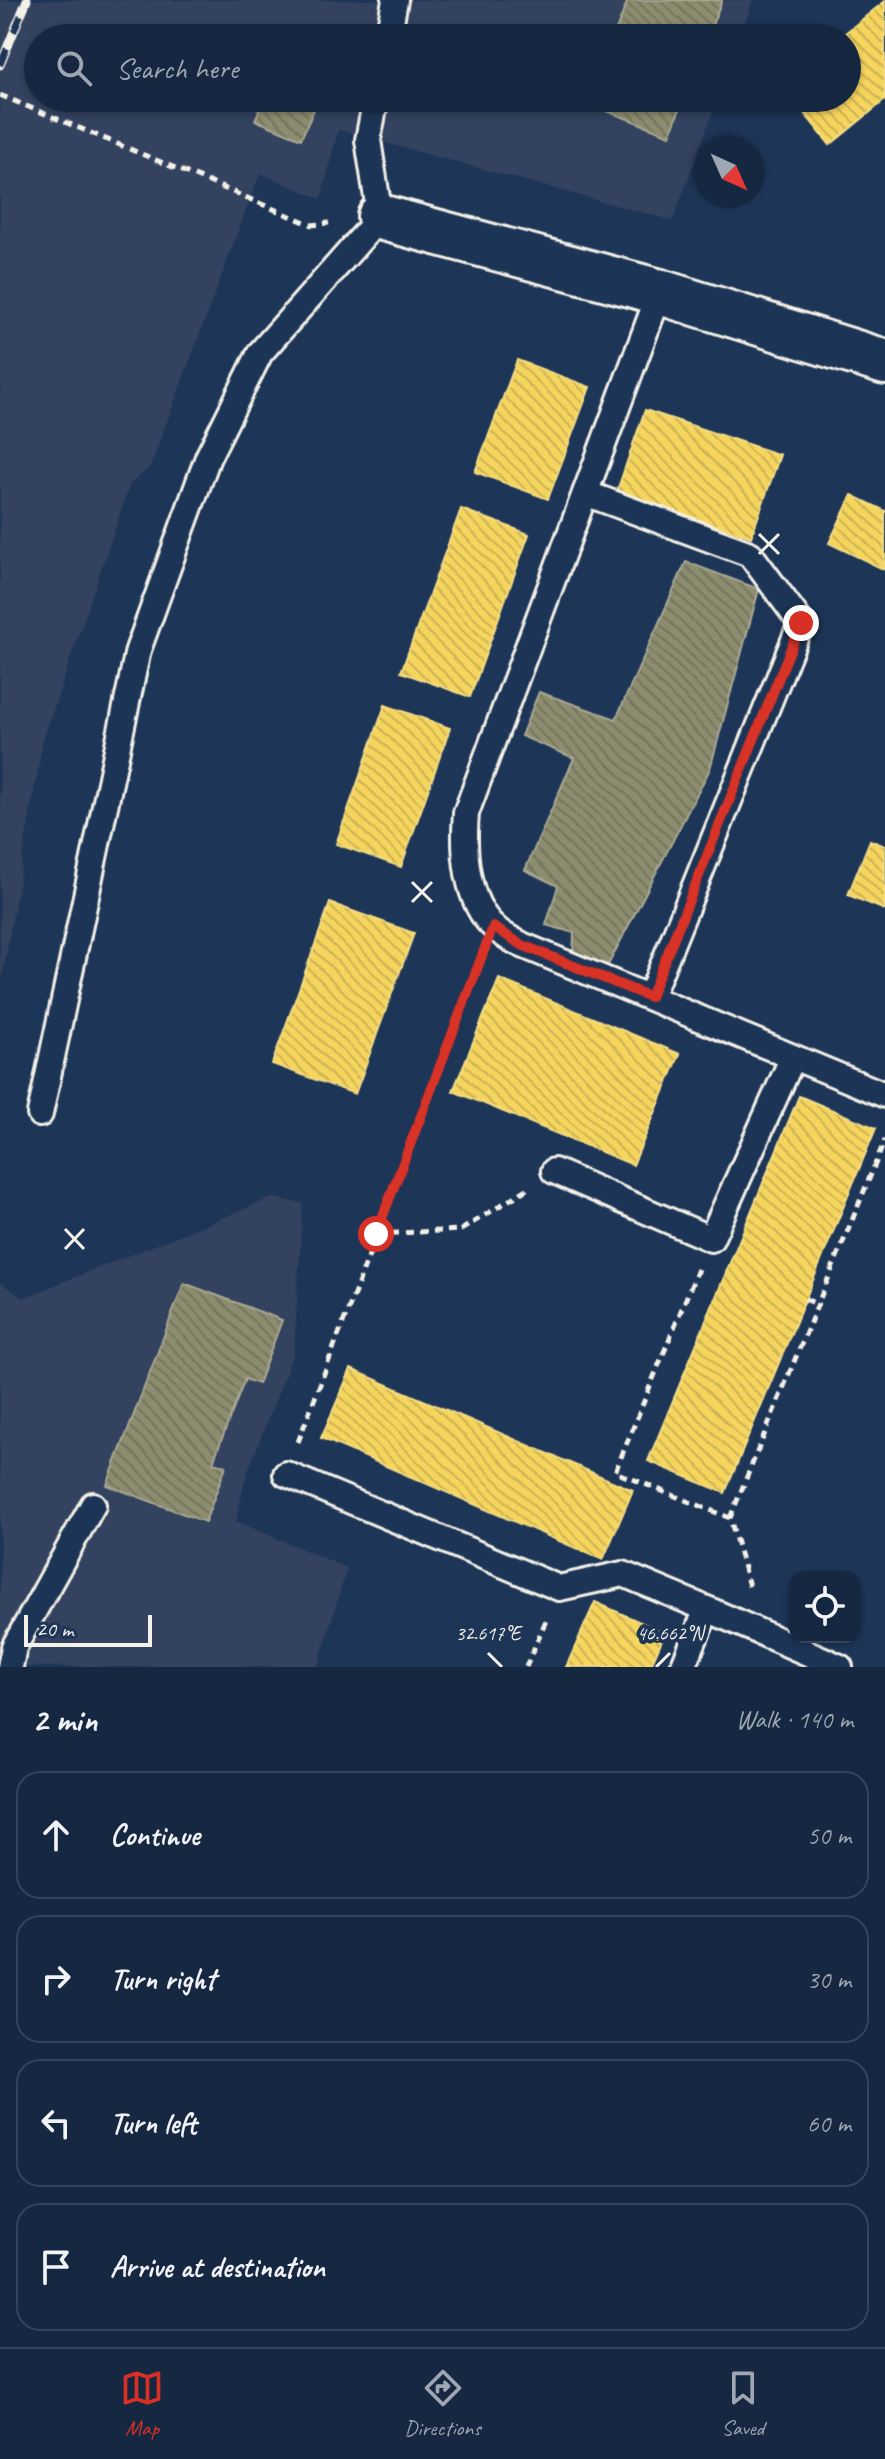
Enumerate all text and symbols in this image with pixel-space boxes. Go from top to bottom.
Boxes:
search box [24,24,861,112]
icon: search [52,46,96,90]
text: Search here [116,49,238,87]
north arrow [693,136,765,208]
route end [783,605,819,641]
route start [358,1216,394,1252]
map controls [789,1571,861,1643]
button: locate [789,1571,861,1643]
scale bar [24,1611,152,1647]
text: 20 m [36,1615,73,1643]
text: 32.617°E [455,1621,523,1646]
text: 46.662°N [637,1621,706,1646]
text: 2 min [32,1698,97,1741]
text: Walk · 140 m [736,1703,853,1736]
icon: ahead [34,1813,78,1857]
text: Continue [110,1816,200,1854]
text: 50 m [807,1819,851,1852]
icon: right [34,1957,78,2001]
text: Turn right [110,1960,215,1998]
text: 30 m [807,1963,851,1996]
icon: left [34,2101,78,2145]
text: Turn left [110,2104,197,2142]
text: 60 m [807,2107,851,2140]
icon: arrive [34,2245,78,2289]
text: Arrive at destination [110,2248,325,2286]
tab: Map [120,2366,164,2442]
tab: Directions [404,2366,481,2442]
tab: Saved [721,2366,765,2442]

